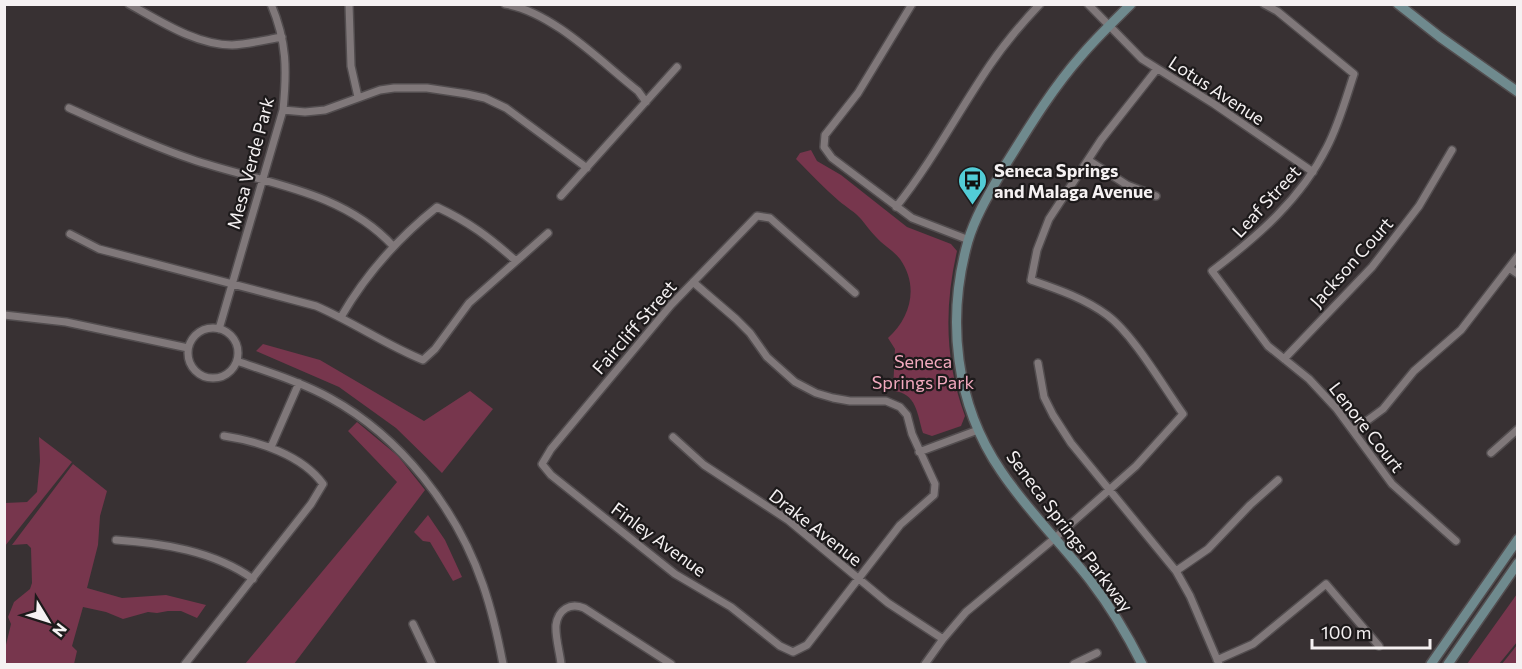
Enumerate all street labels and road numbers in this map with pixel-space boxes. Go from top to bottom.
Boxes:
street label: Lotus Avenue [1165,51,1269,129]
street label: Mesa Verde Park [222,94,278,232]
street label: Leaf Street [1227,160,1305,242]
street label: Jackson Court [1305,212,1397,312]
street label: Faircliff Street [587,276,681,378]
street label: Lenore Court [1325,378,1409,476]
street label: Seneca Springs Parkway [1002,446,1138,616]
street label: Drake Avenue [765,484,867,570]
street label: Finley Avenue [607,497,711,581]

